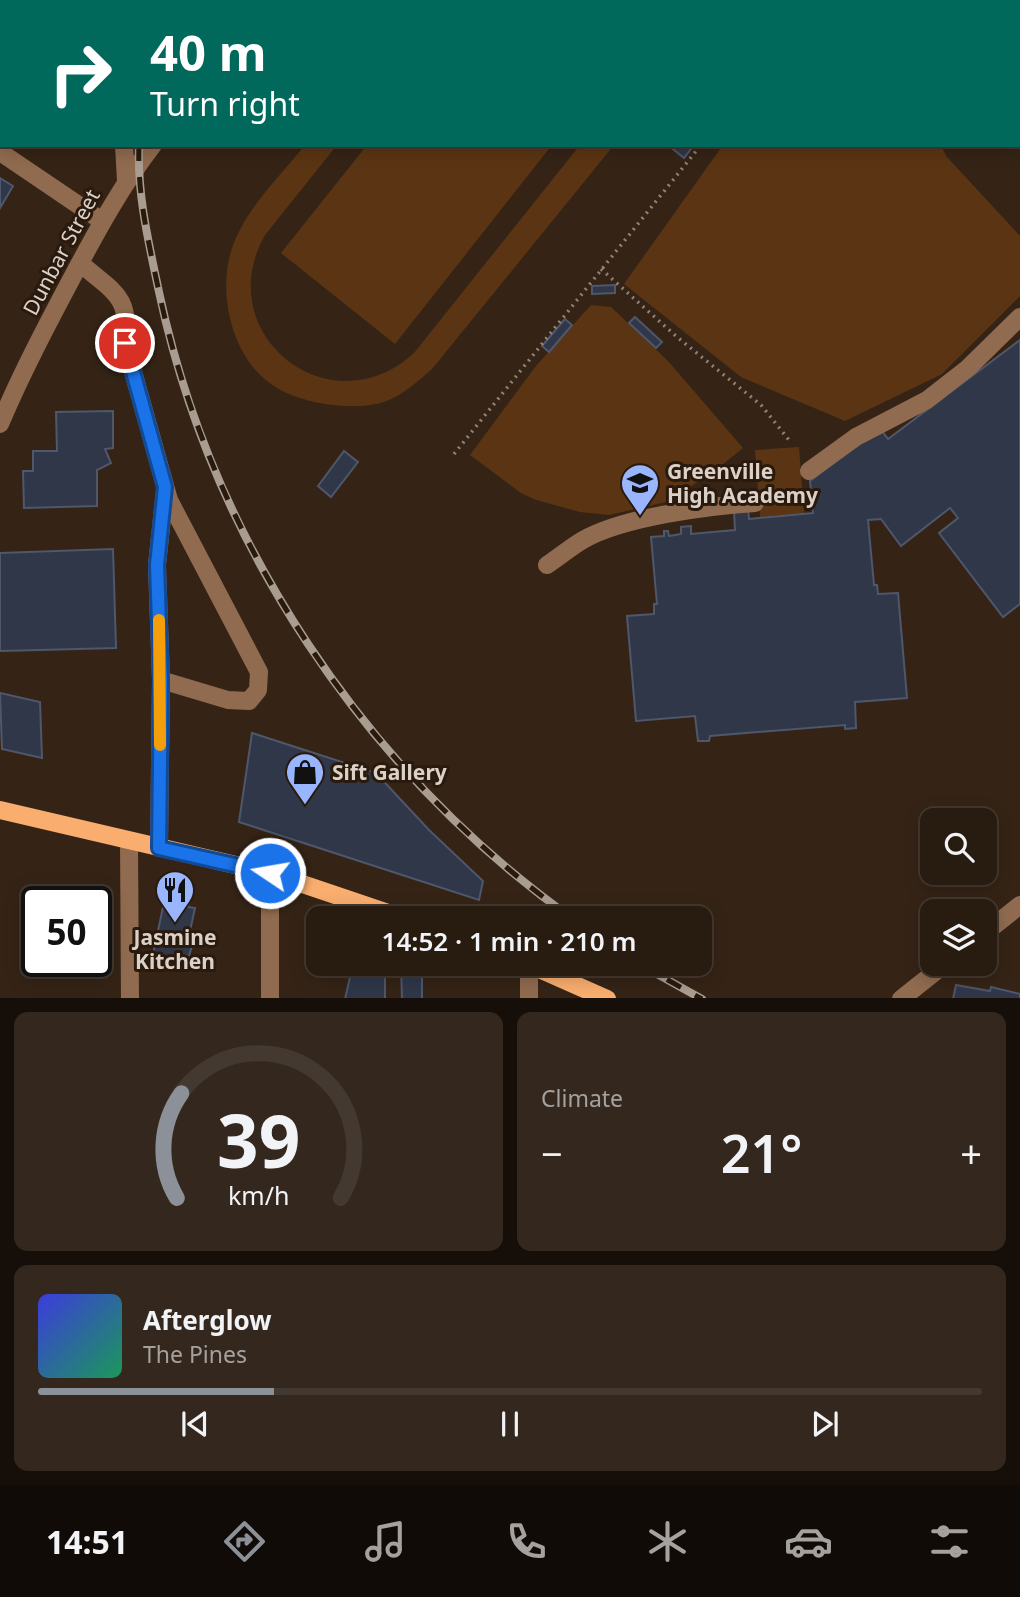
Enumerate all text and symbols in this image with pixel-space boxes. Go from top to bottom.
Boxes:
text: 40 m [150,19,267,85]
icon: right [35,28,126,119]
text: Turn right [150,82,300,125]
street label: Dunbar Street [16,184,106,320]
pin [95,313,155,373]
icon: arrive [106,324,144,362]
place label: Greenville High Academy [667,457,818,509]
school or university icon: Greenville High Academy [619,462,661,517]
shop icon: Sift Gallery [284,751,326,806]
place label: Sift Gallery [332,758,447,786]
map controls [920,808,997,976]
button: search [920,808,997,885]
position arrow [233,836,307,910]
restaurant icon: Jasmine Kitchen [154,869,196,924]
speed limit sign: 50 [21,886,112,977]
button: layers [920,899,997,976]
place label: Jasmine Kitchen [131,923,217,975]
text: 14:52 · 1 min · 210 m [382,923,636,959]
text: Climate [541,1082,623,1114]
text: 39 [217,1090,300,1189]
text: 21° [721,1117,802,1188]
text: − [541,1127,563,1179]
text: + [960,1127,982,1179]
text: km/h [228,1177,289,1211]
text: Afterglow [143,1302,271,1338]
text: The Pines [143,1338,247,1370]
icon: previous [176,1405,214,1443]
icon: pause [491,1405,529,1443]
icon: next [806,1405,844,1443]
icon: directions [220,1517,269,1566]
icon: music [361,1517,410,1566]
icon: phone [502,1517,551,1566]
icon: climate [643,1517,692,1566]
icon: car [784,1517,833,1566]
icon: filters [925,1517,974,1566]
text: 14:51 [46,1520,128,1563]

